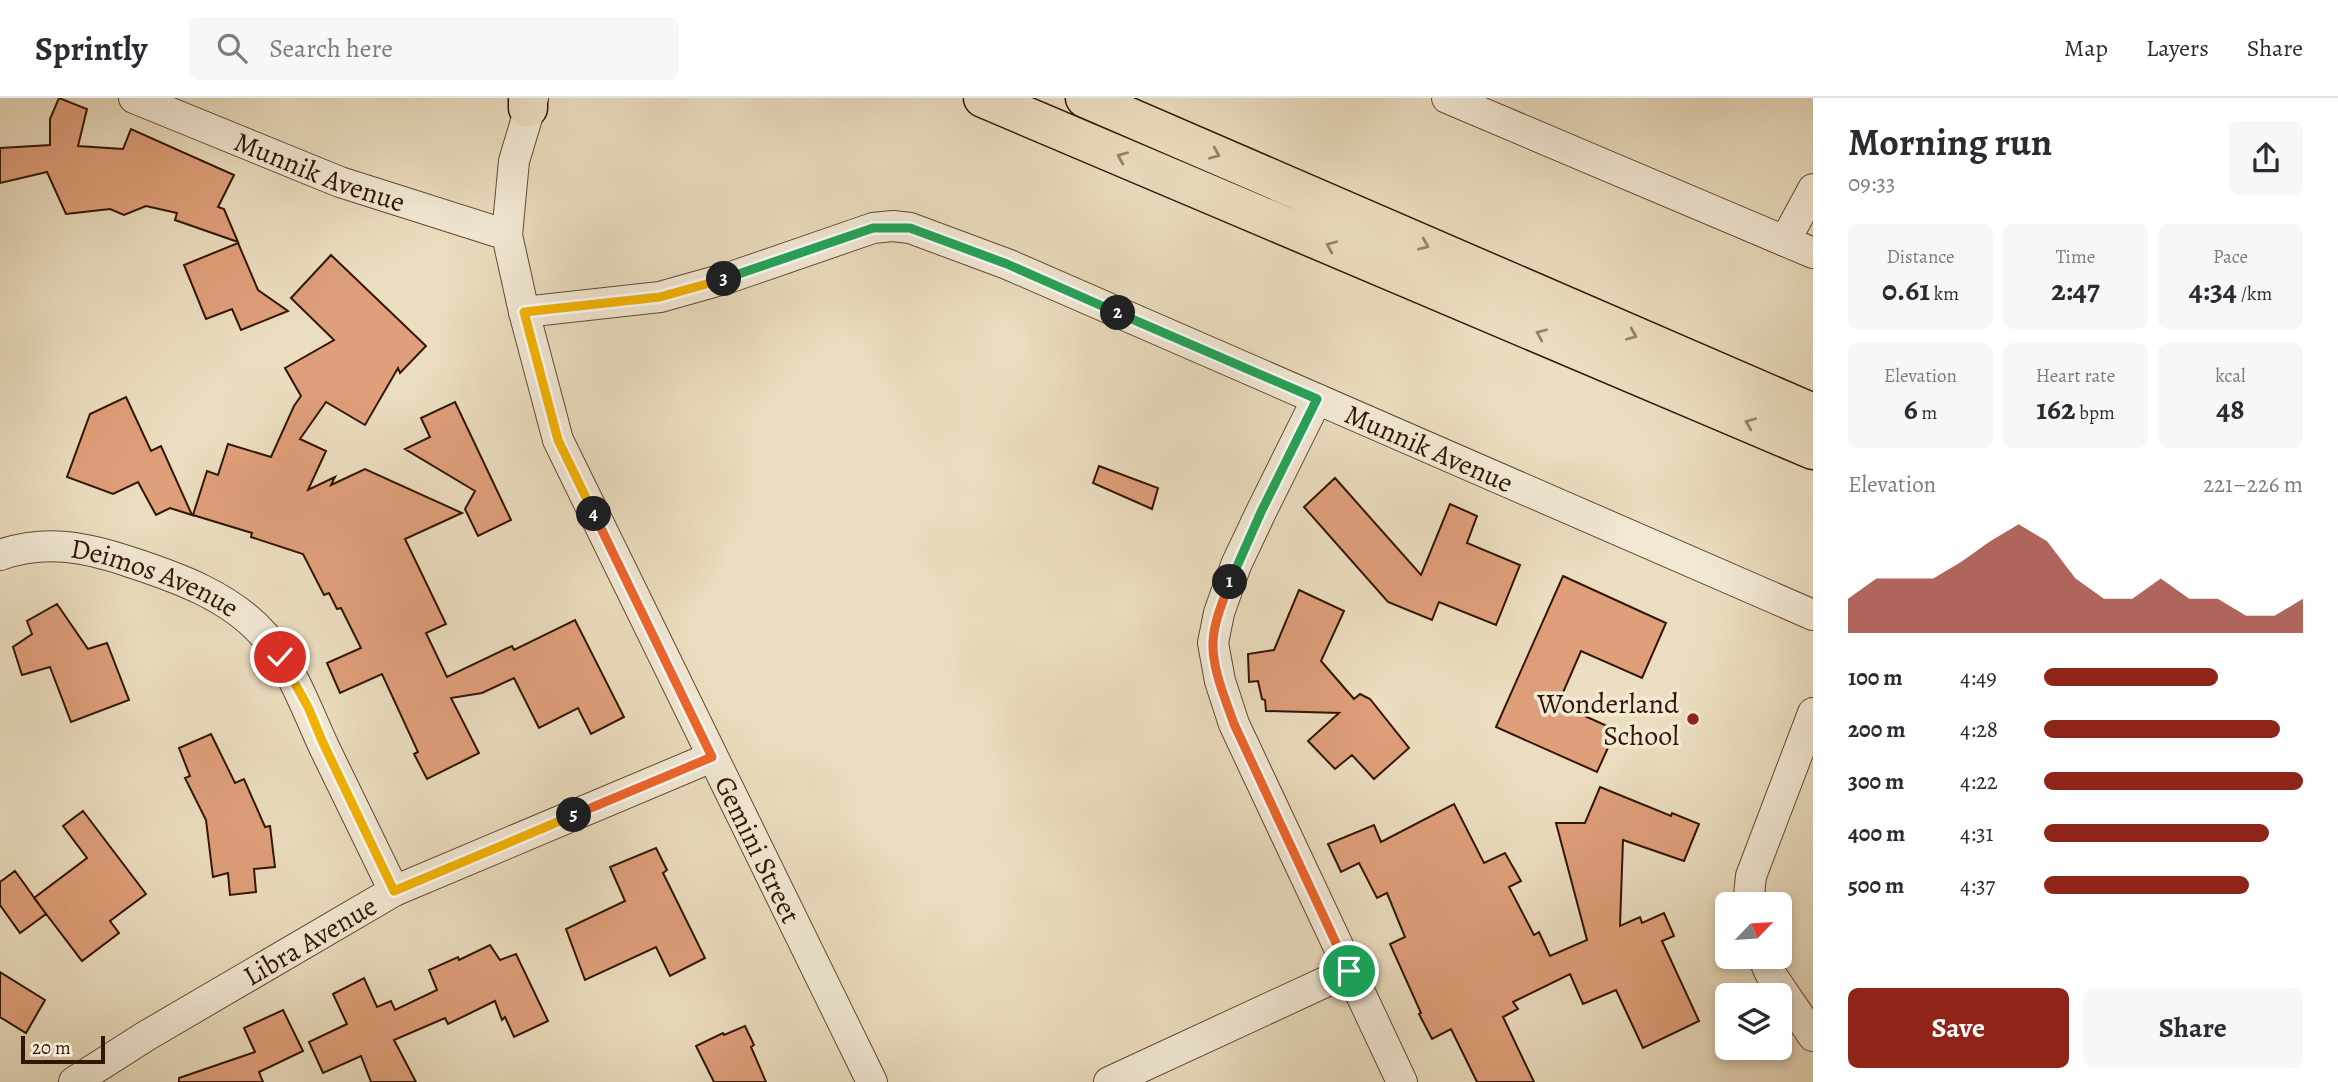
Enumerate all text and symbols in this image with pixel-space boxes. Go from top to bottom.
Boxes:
search box [189,17,679,80]
text: Sprintly [35,26,147,71]
icon: search [213,29,251,67]
text: Search here [269,31,393,66]
text: Map [2064,32,2108,64]
text: Layers [2146,32,2209,64]
text: Share [2247,32,2303,64]
text: Morning run [1848,116,2052,168]
button: share [2229,121,2303,195]
street label: Munnik Avenue [228,123,410,221]
one-way arrow [1208,146,1220,160]
one-way arrow [1116,151,1129,165]
text: 09:33 [1848,168,1895,199]
one-way arrow [1416,237,1429,251]
one-way arrow [1326,240,1338,254]
text: Distance [1886,244,1955,270]
text: Time [2056,244,2095,270]
text: Pace [2213,244,2248,270]
pin: 3 [706,262,742,296]
text: 3 [719,265,728,291]
text: 0.61 [1882,270,1930,310]
text: 2:47 [2051,270,2100,310]
text: 4:34 [2189,270,2237,310]
text: km [1930,281,1959,307]
text: /km [2237,281,2272,307]
pin: 2 [1100,296,1136,330]
text: 2 [1113,299,1122,325]
one-way arrow [1625,327,1638,341]
one-way arrow [1535,329,1547,343]
text: Elevation [1884,363,1957,389]
text: Heart rate [2036,363,2115,389]
text: kcal [2215,363,2246,389]
text: 6 [1904,389,1918,429]
text: 162 [2036,389,2075,429]
text: 48 [2216,389,2245,429]
street label: Munnik Avenue [1339,395,1519,502]
text: m [1918,400,1937,426]
text: bpm [2075,400,2115,426]
one-way arrow [1745,417,1757,431]
text: Elevation [1848,469,1936,500]
text: 221–226 m [2203,469,2303,500]
pin: 4 [576,496,612,532]
text: 4 [589,500,598,526]
street label: Deimos Avenue [68,529,246,626]
pin: 1 [1212,564,1248,600]
text: 1 [1226,568,1233,594]
pin [250,627,310,687]
icon: check [261,638,299,676]
text: 100 m [1848,662,1903,693]
text: 4:49 [1960,662,1997,693]
place label: Wonderland School [1536,685,1680,755]
marker: Wonderland School [1685,711,1701,727]
text: 200 m [1848,714,1906,745]
text: 4:28 [1960,714,1998,745]
text: 300 m [1848,766,1904,797]
text: 4:22 [1960,766,1998,797]
street label: Gemini Street [705,770,809,930]
pin: 5 [556,798,592,832]
text: 5 [569,801,578,827]
text: 400 m [1848,818,1905,849]
text: 4:31 [1960,818,1993,849]
text: 500 m [1848,870,1904,901]
text: 4:37 [1960,870,1995,901]
street label: Libra Avenue [236,887,384,995]
north arrow [1715,892,1792,970]
map controls [1715,892,1792,1060]
pin [1319,941,1379,1001]
icon: arrive [1330,952,1368,990]
button: layers [1715,983,1792,1060]
button: Save [1848,988,2069,1068]
button: Share [2083,988,2303,1068]
scale bar [21,1033,105,1065]
text: 20 m [32,1035,71,1061]

